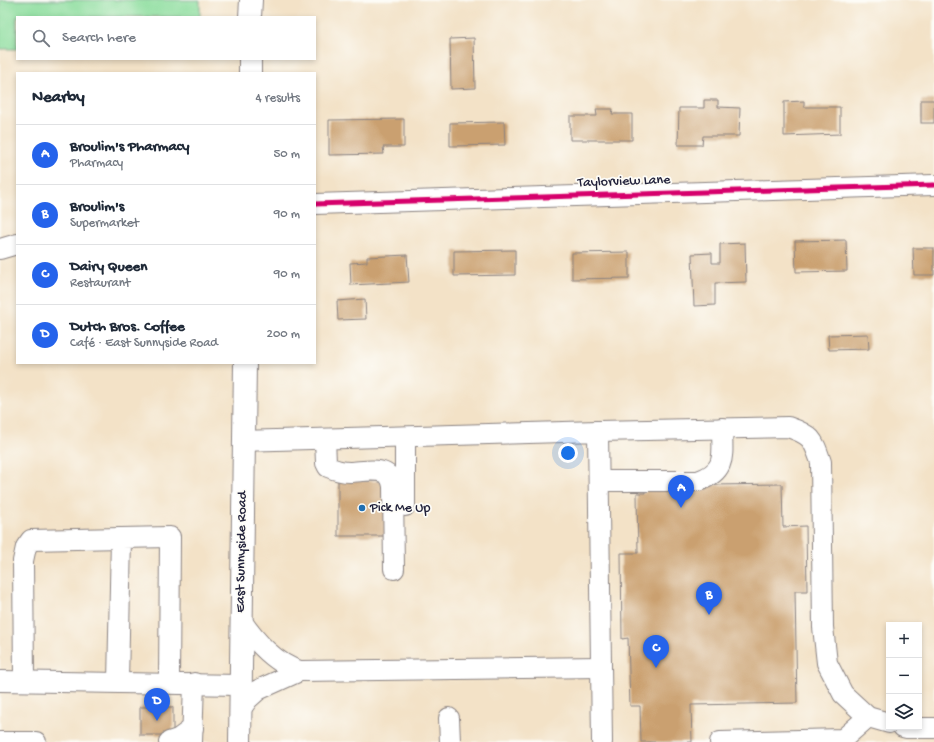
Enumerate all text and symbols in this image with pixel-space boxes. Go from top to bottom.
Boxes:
search box [16,16,316,60]
icon: search [30,27,52,49]
text: Search here [62,29,136,47]
text: Nearby [32,88,85,108]
text: 4 results [256,91,300,106]
text: Broulim's Pharmacy [70,138,189,156]
text: A [41,147,49,162]
text: 50 m [273,147,300,162]
text: Pharmacy [70,156,123,171]
street label: Taylorview Lane [576,172,671,192]
text: Broulim's [70,198,124,216]
text: B [42,207,48,222]
text: 90 m [274,207,300,222]
text: Supermarket [70,216,139,231]
text: Dairy Queen [70,258,147,276]
text: C [41,267,49,282]
text: 90 m [274,267,300,282]
text: Restaurant [70,276,130,291]
text: Dutch Bros. Coffee [70,318,185,336]
text: D [41,327,49,342]
text: 200 m [267,327,300,342]
text: Café · East Sunnyside Road [70,336,218,351]
your location [558,443,578,463]
pin: A [668,475,694,508]
street label: East Sunnyside Road [232,489,252,613]
place label: Pick Me Up [369,500,430,517]
marker: Pick Me Up [357,503,367,513]
pin: B [696,582,722,615]
map controls [886,622,922,730]
button: + [886,622,922,658]
pin: C [643,635,669,668]
button: − [886,658,922,694]
pin: D [144,688,170,721]
button: layers [886,694,922,730]

